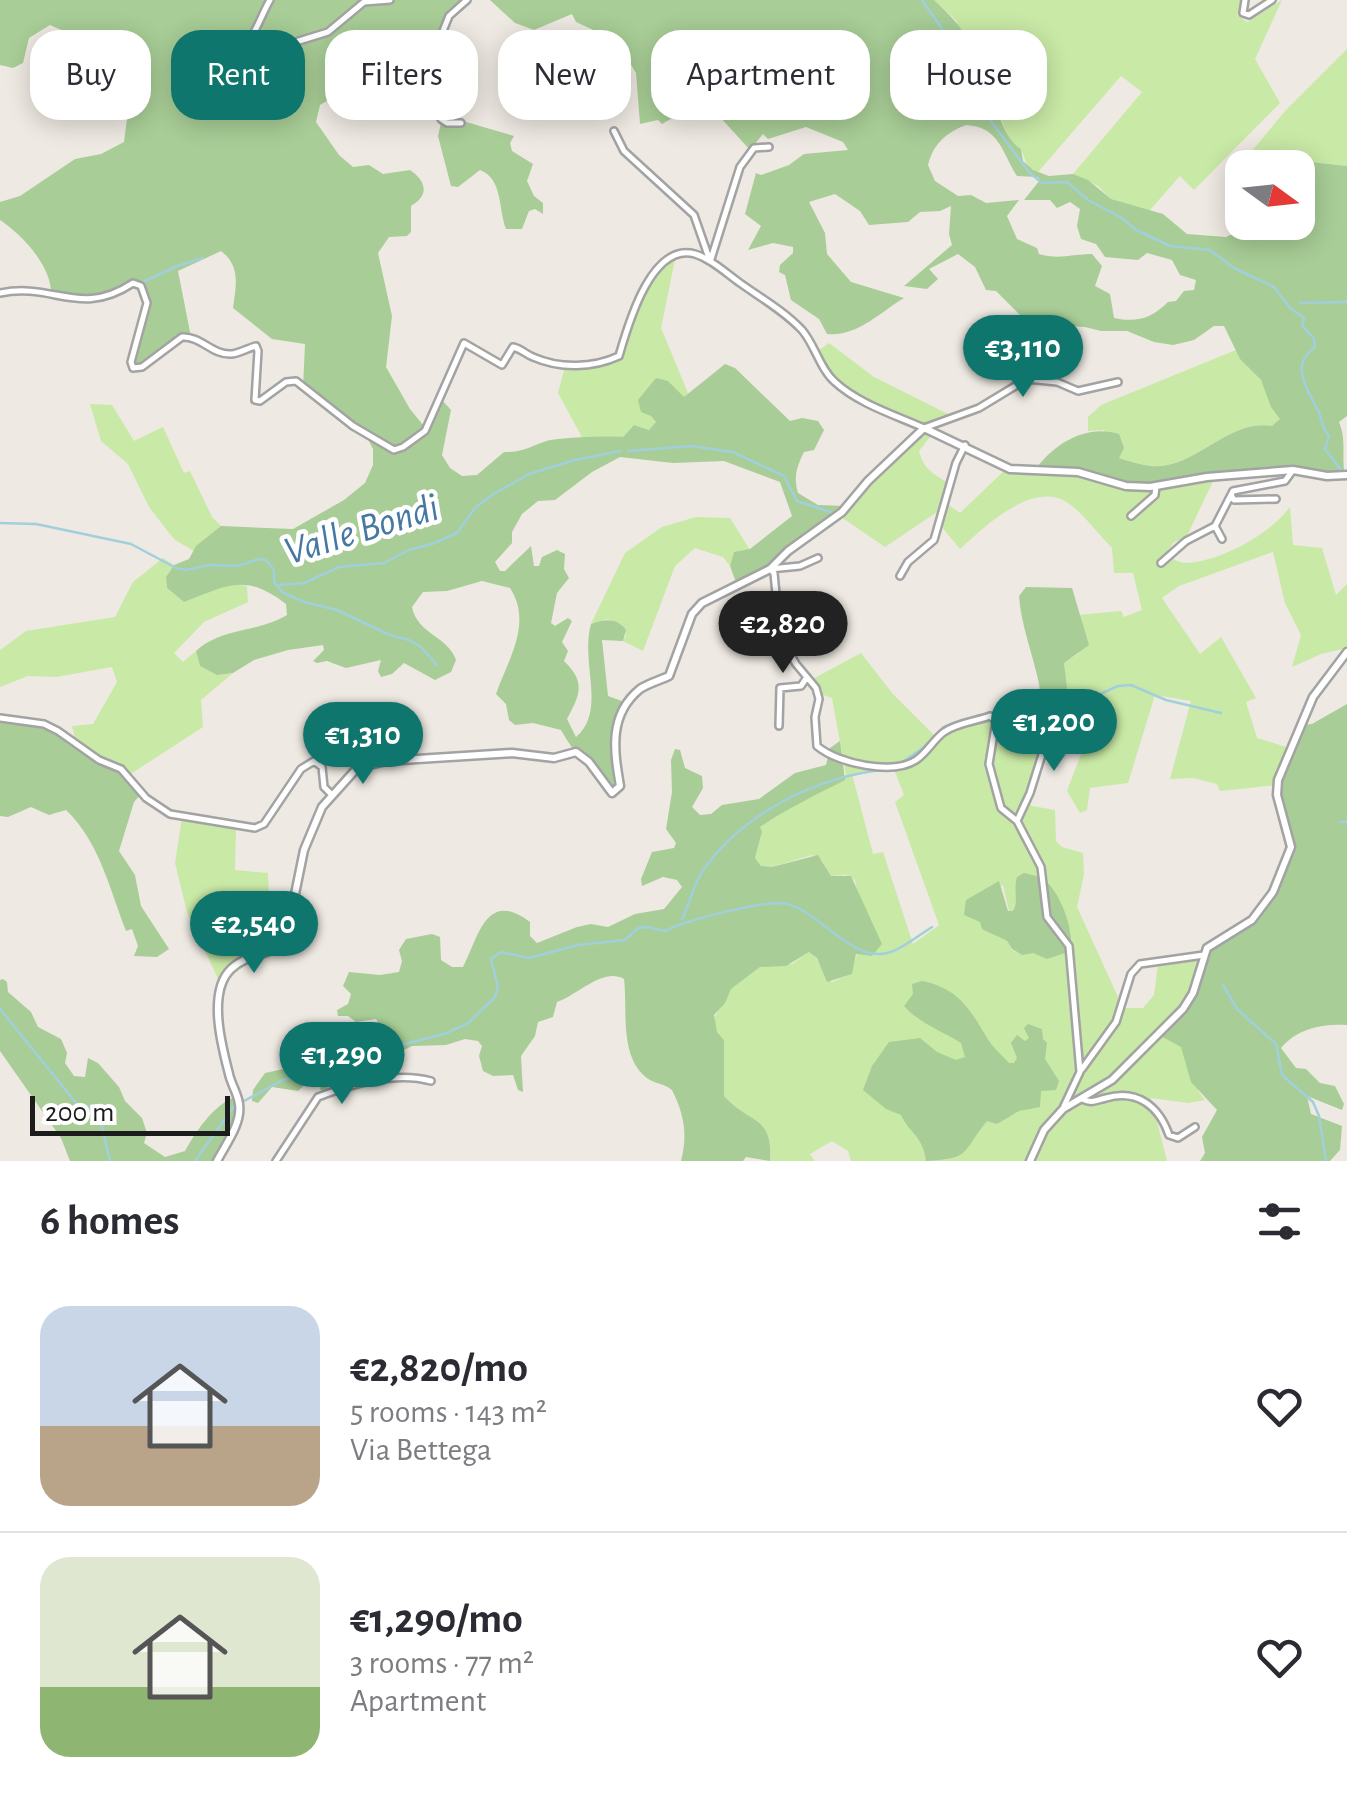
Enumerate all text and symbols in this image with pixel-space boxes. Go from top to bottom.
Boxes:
chip: Buy [30,30,151,120]
chip: Rent [171,30,305,120]
chip: Filters [325,30,478,120]
chip: New [498,30,631,120]
chip: Apartment [651,30,870,120]
chip: House [890,30,1047,120]
north arrow [1225,150,1315,240]
map controls [1225,150,1315,240]
pin: €3,110 [942,315,1104,400]
text: €3,110 [985,331,1061,363]
water label: Valle Bondi [280,488,444,572]
pin: €2,820 [702,591,864,676]
text: €2,820 [741,607,825,639]
pin: €1,200 [973,689,1135,774]
pin: €1,310 [282,702,444,787]
text: €1,200 [1013,705,1095,737]
text: €1,310 [325,718,401,750]
pin: €2,540 [173,891,335,976]
text: €2,540 [212,907,296,939]
pin: €1,290 [261,1022,423,1107]
text: €1,290 [302,1038,383,1070]
scale bar [30,1091,230,1136]
text: 200 m [45,1099,114,1127]
icon: filters [1252,1194,1307,1249]
text: 6 homes [40,1200,179,1242]
icon: home [120,1346,240,1466]
text: €2,820/mo [350,1347,528,1389]
icon: heart [1252,1379,1307,1434]
text: 5 rooms · 143 m² [350,1396,547,1428]
text: Via Bettega [350,1434,492,1466]
icon: home [120,1597,240,1717]
text: €1,290/mo [350,1598,523,1640]
icon: heart [1252,1630,1307,1685]
text: 3 rooms · 77 m² [350,1647,534,1679]
text: Apartment [350,1685,486,1717]

